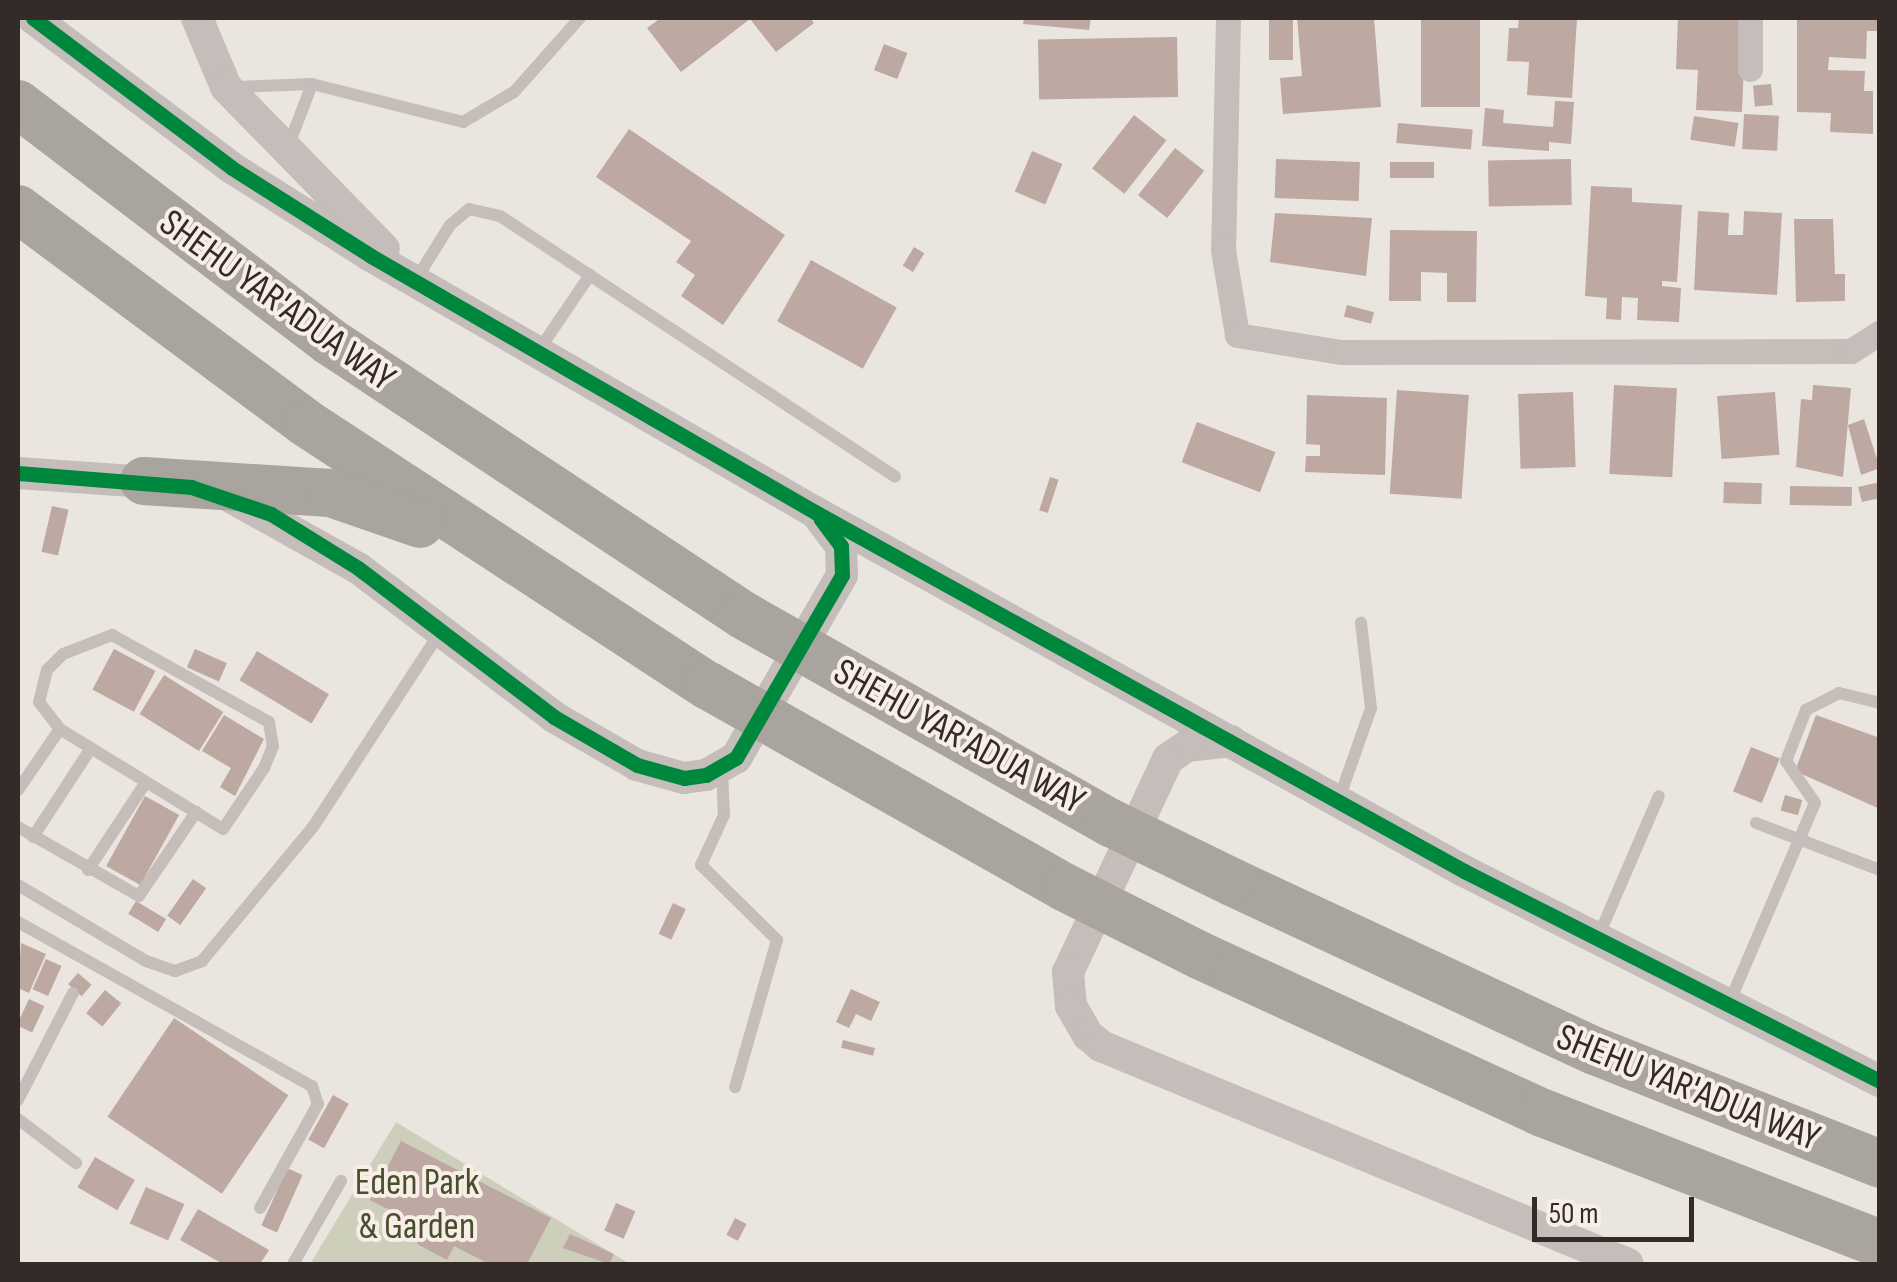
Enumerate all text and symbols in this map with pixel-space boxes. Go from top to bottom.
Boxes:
street label: SHEHU YAR'ADUA WAY [151,200,403,402]
street label: SHEHU YAR'ADUA WAY [826,649,1092,825]
street label: SHEHU YAR'ADUA WAY [1550,1015,1826,1161]
park label: Eden Park & Garden [355,1160,479,1250]
scale bar [1537,1177,1700,1239]
text: 50 m [1549,1196,1598,1232]

